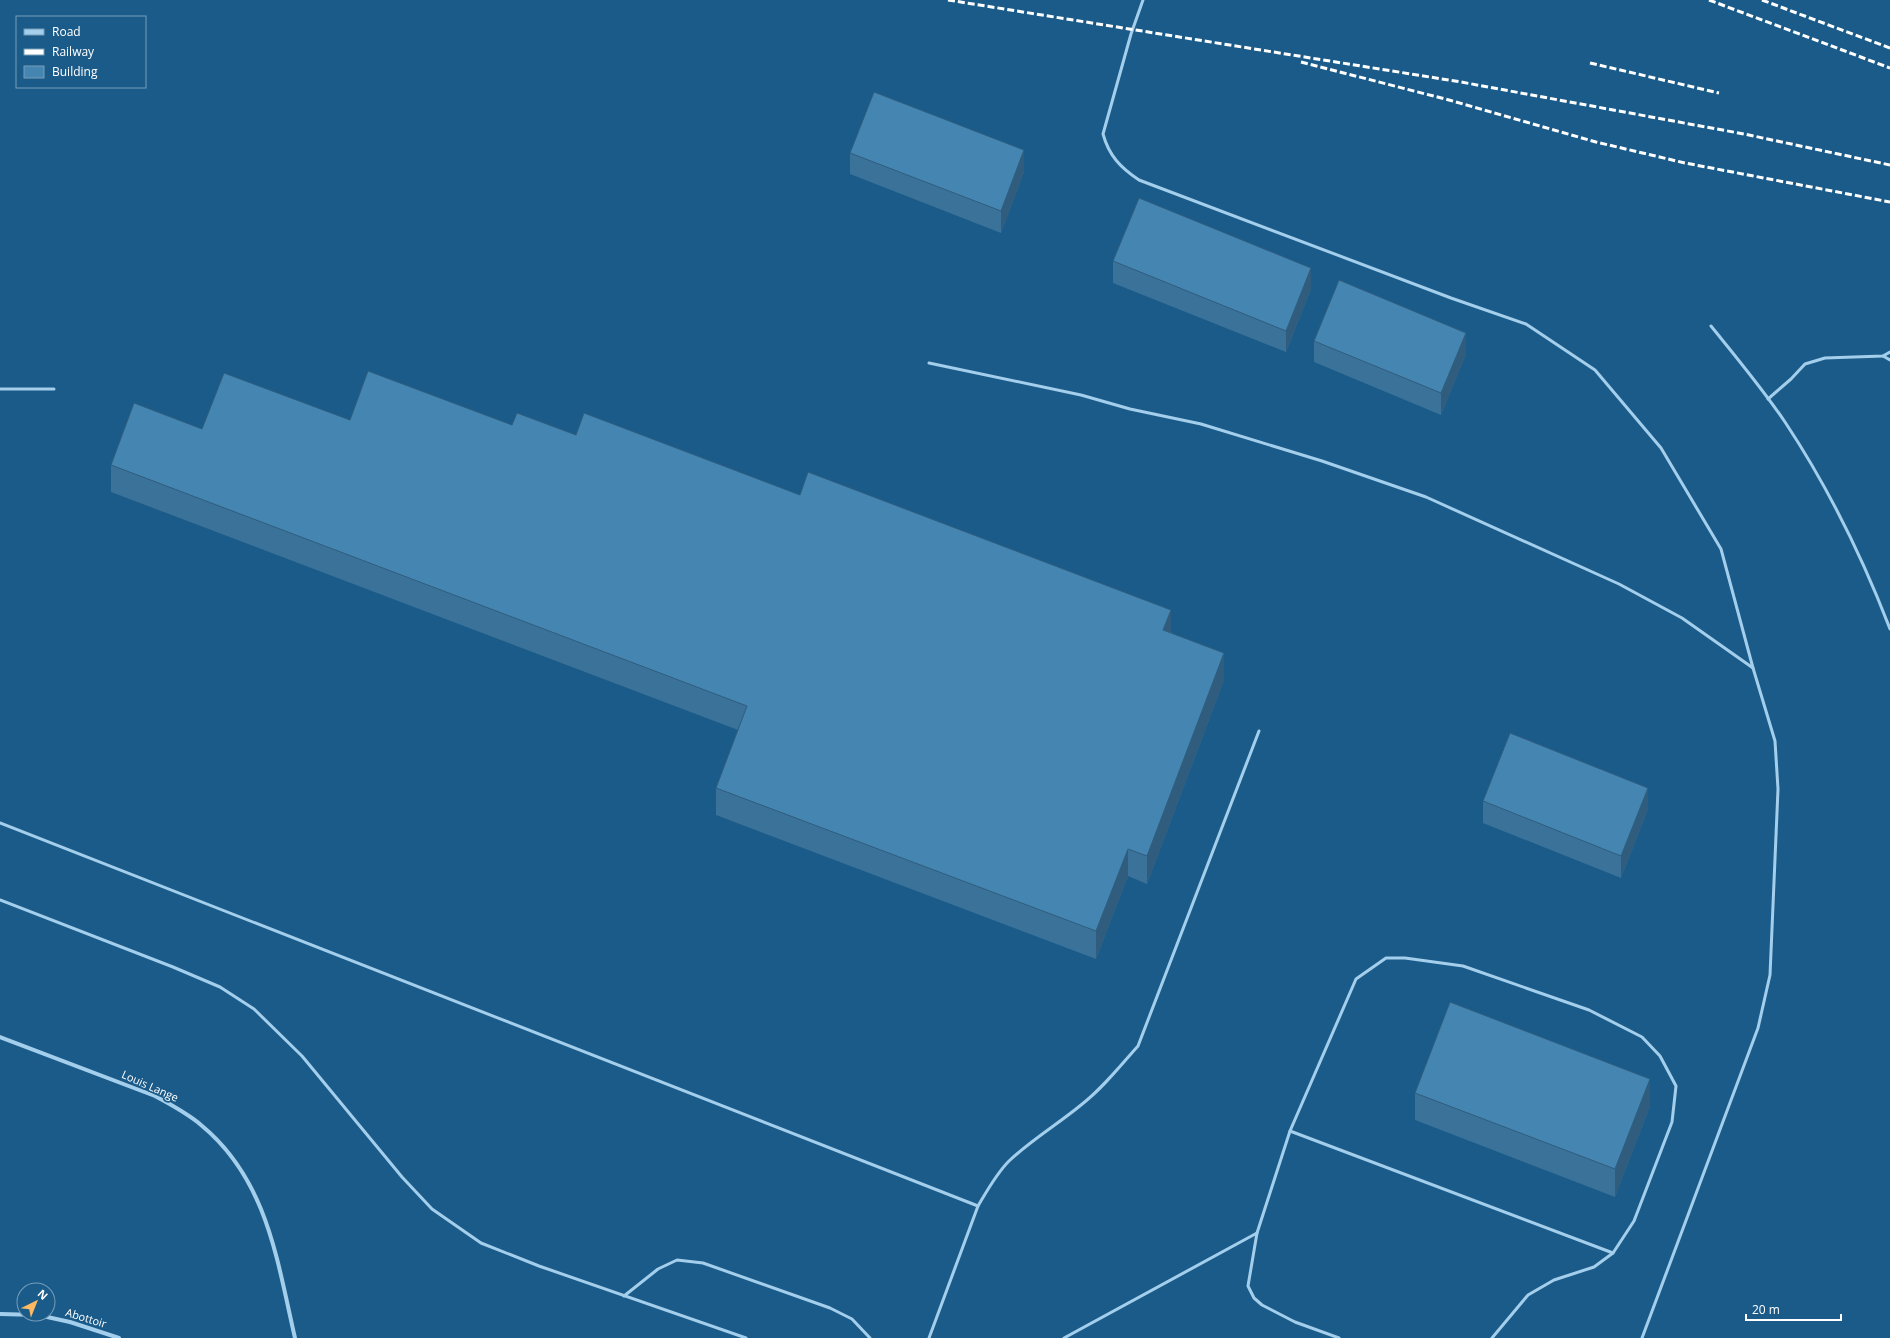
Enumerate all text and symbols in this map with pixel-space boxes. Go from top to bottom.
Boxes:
legend [16,16,146,88]
text: Road [52,23,81,40]
text: Railway [52,43,95,60]
text: Building [52,63,98,80]
street label: Louis Lange [119,1066,181,1105]
north arrow [16,1282,56,1322]
text: N [35,1286,52,1303]
scale bar [1746,1296,1841,1322]
text: 20 m [1752,1301,1780,1318]
street label: Abottoir [64,1304,109,1331]

